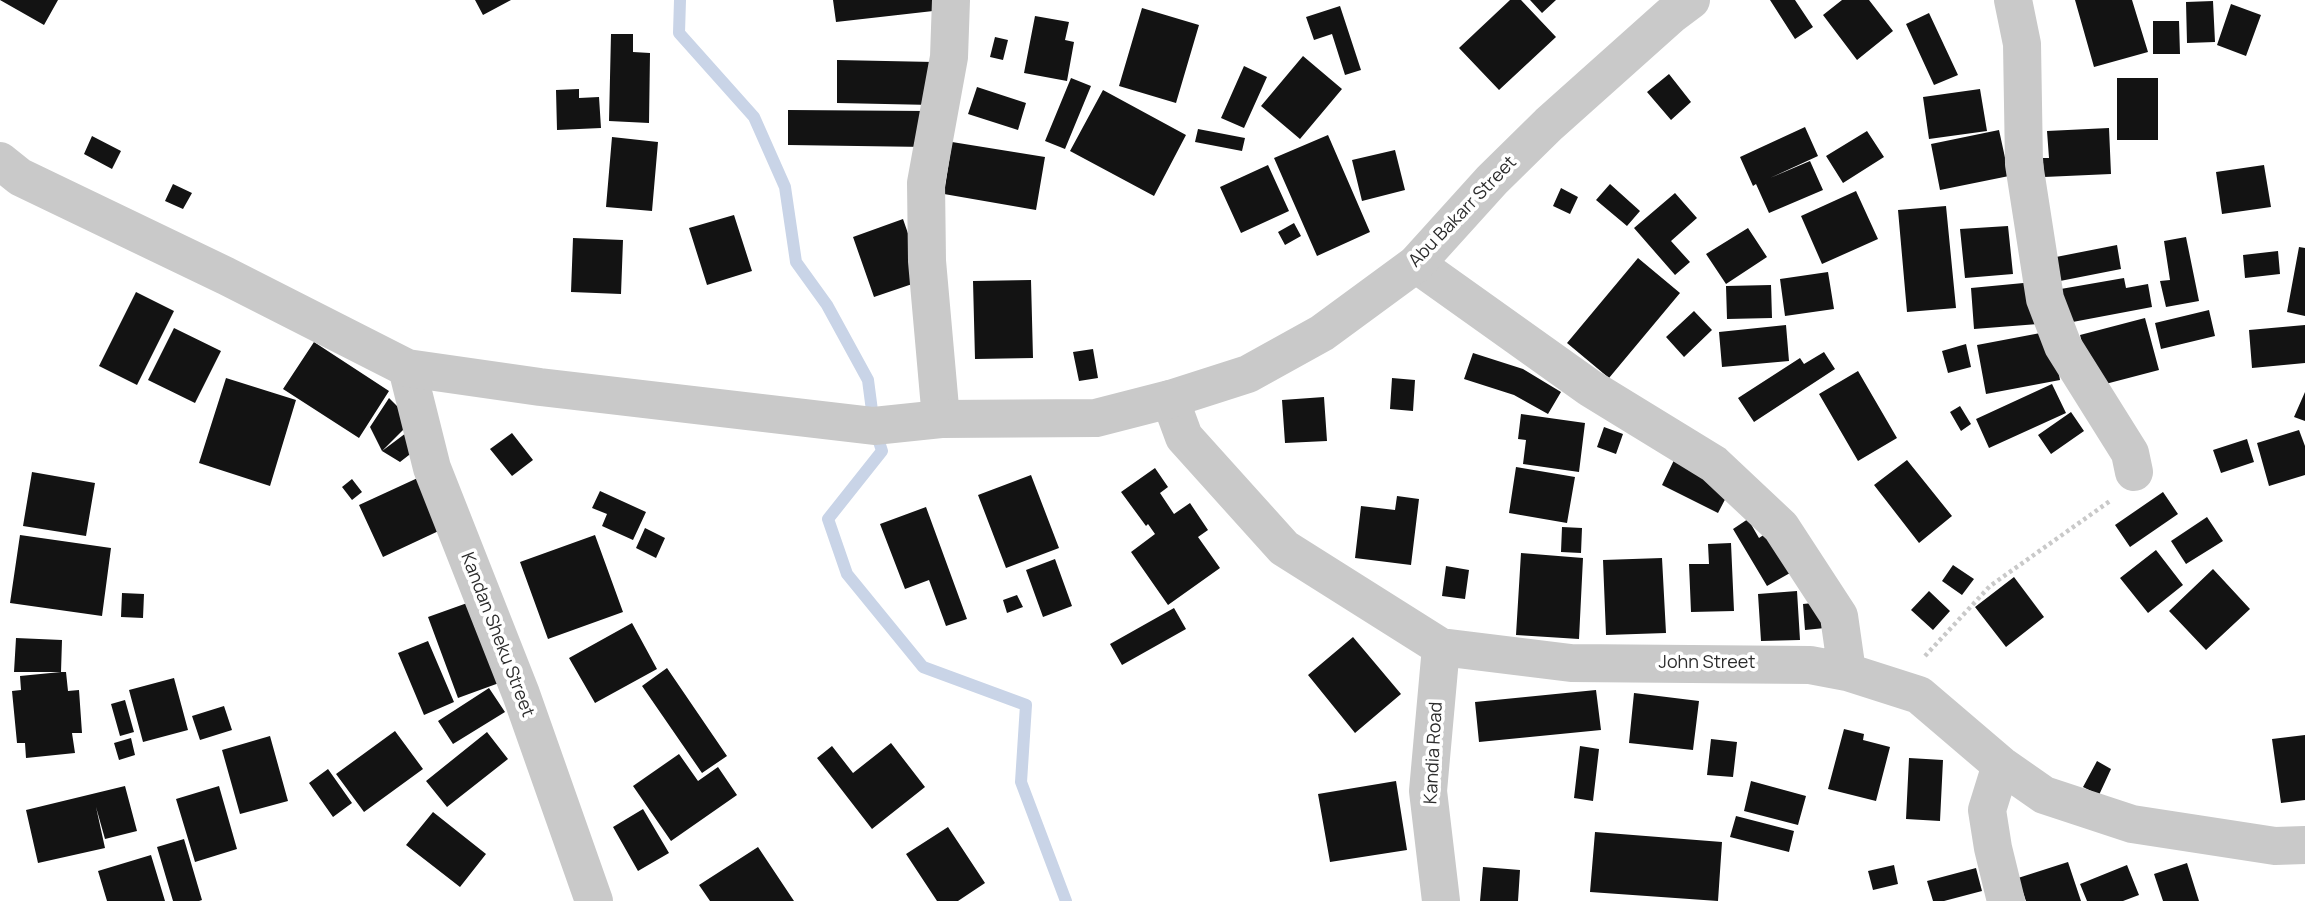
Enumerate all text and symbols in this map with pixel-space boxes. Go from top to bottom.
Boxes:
street label: Abu Bakarr Street [1405,152,1521,272]
street label: Kandan Sheku Street [456,550,538,720]
street label: John Street [1659,652,1755,674]
street label: Kandia Road [1421,701,1447,805]

